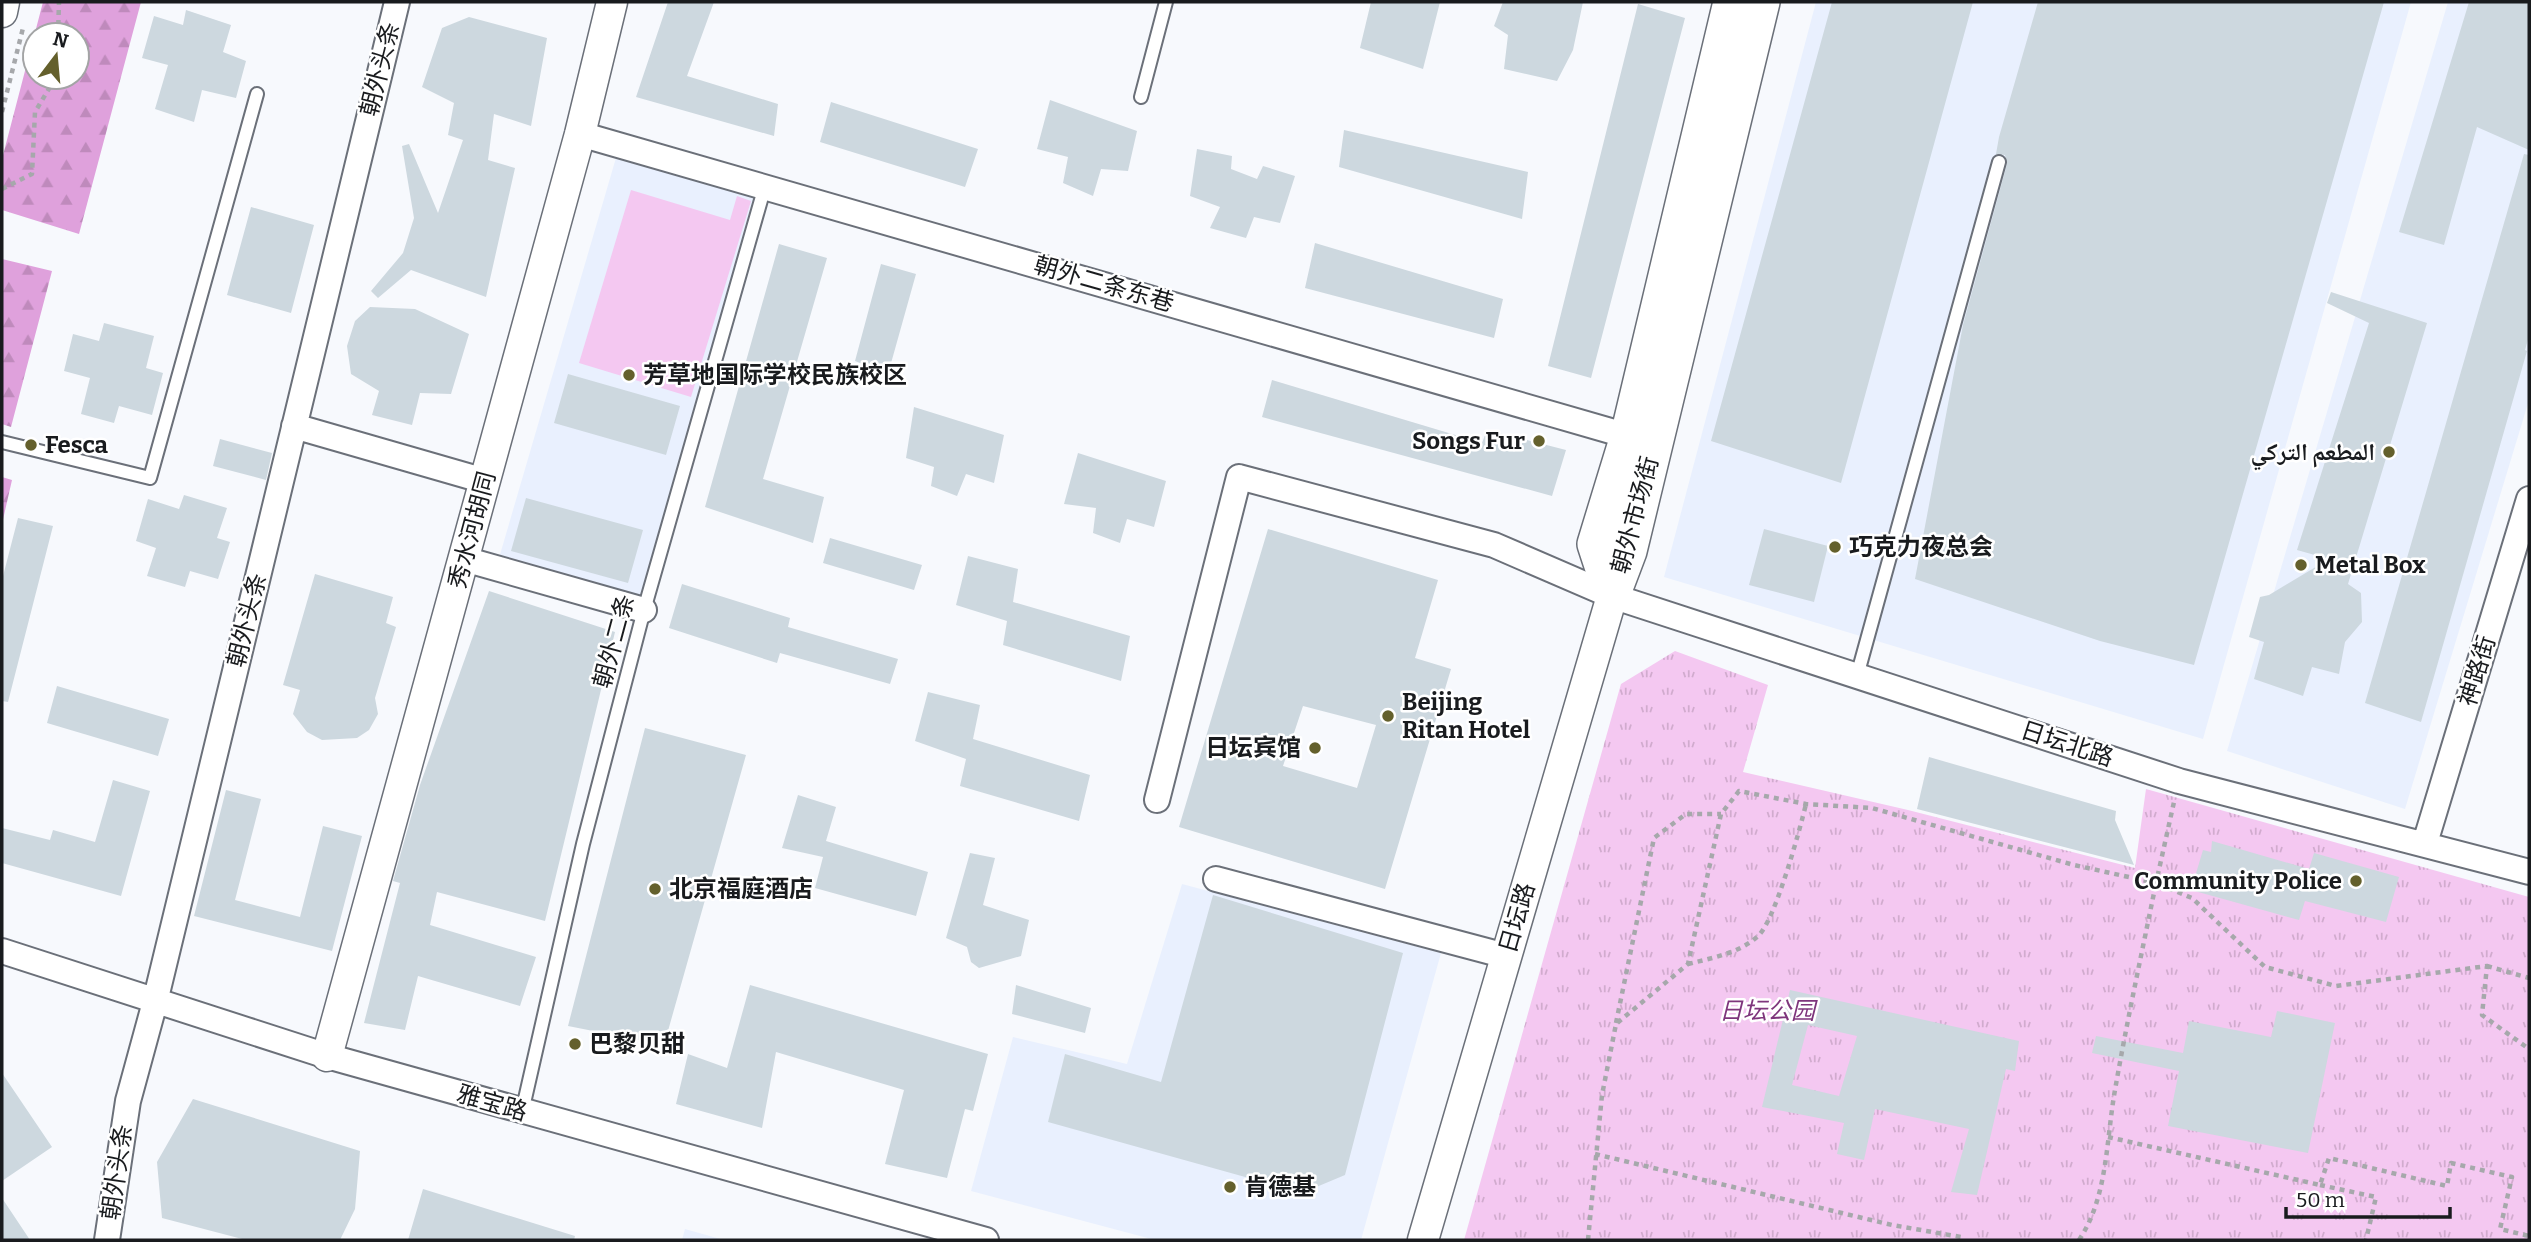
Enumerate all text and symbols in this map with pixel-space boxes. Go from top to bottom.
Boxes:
street label: 朝外头条 [355,19,405,119]
north arrow [21,21,91,91]
text: N [50,27,71,53]
street label: 朝外二条东巷 [1031,251,1177,317]
place label: 芳草地国际学校民族校区 [643,361,907,389]
marker: 芳草地国际学校民族校区 [621,367,637,383]
place label: Songs Fur [1412,427,1525,455]
place label: Fesca [45,431,108,459]
marker: Songs Fur [1531,433,1547,449]
marker: Fesca [23,437,39,453]
place label: المطعم التركي [2250,438,2375,471]
marker: المطعم التركي [2381,444,2397,460]
street label: 朝外市场街 [1606,453,1664,577]
street label: 秀水河胡同 [443,468,501,592]
place label: 巧克力夜总会 [1849,533,1993,561]
marker: 巧克力夜总会 [1827,539,1843,555]
place label: Metal Box [2315,551,2426,579]
marker: Metal Box [2293,557,2309,573]
street label: 朝外头条 [222,570,272,670]
street label: 朝外二条 [588,591,640,691]
street label: 神路街 [2453,632,2501,710]
place label: Beijing Ritan Hotel [1402,688,1531,744]
marker: Beijing Ritan Hotel [1380,708,1396,724]
street label: 日坛北路 [2017,716,2117,772]
place label: 日坛宾馆 [1205,734,1301,762]
marker: 日坛宾馆 [1307,740,1323,756]
place label: Community Police [2134,867,2342,895]
marker: Community Police [2348,873,2364,889]
place label: 北京福庭酒店 [669,875,813,903]
street label: 日坛路 [1494,880,1540,956]
marker: 北京福庭酒店 [647,881,663,897]
park label: 日坛公园 [1719,997,1818,1025]
place label: 巴黎贝甜 [589,1030,685,1058]
marker: 巴黎贝甜 [567,1036,583,1052]
street label: 雅宝路 [454,1080,530,1126]
street label: 朝外头条 [96,1123,138,1221]
place label: 肯德基 [1244,1173,1316,1201]
scale bar [2286,1176,2450,1220]
marker: 肯德基 [1222,1179,1238,1195]
text: 50 m [2296,1187,2345,1213]

